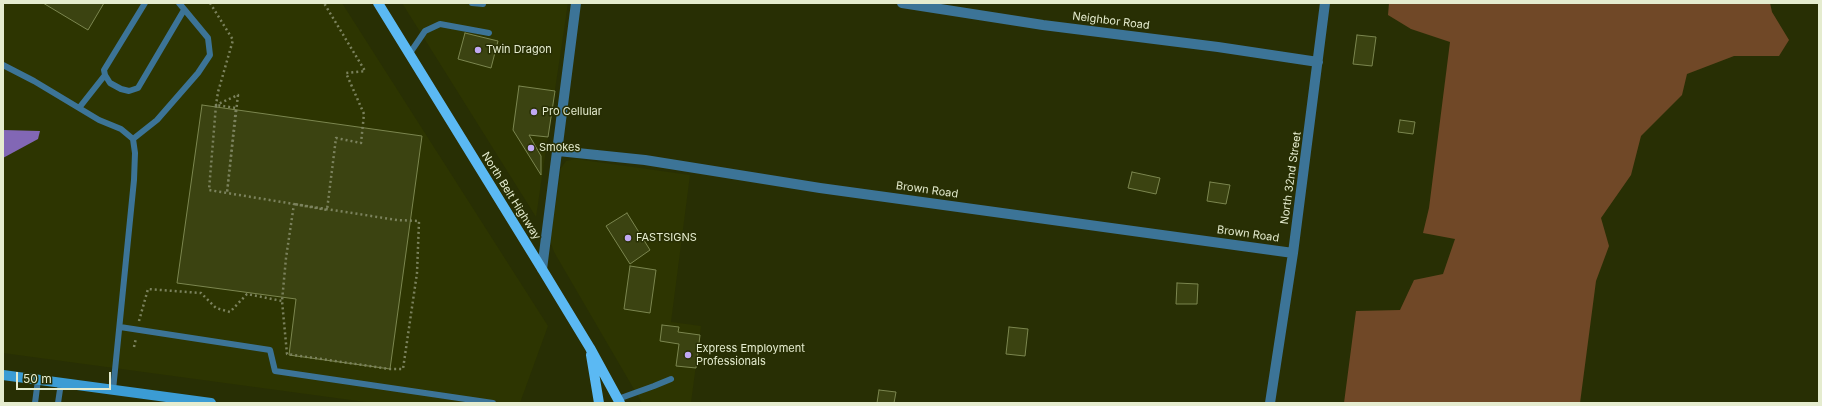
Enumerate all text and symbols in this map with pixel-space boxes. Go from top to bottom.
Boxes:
street label: Neighbor Road [1072,10,1150,32]
place label: Twin Dragon [486,43,552,57]
marker: Twin Dragon [473,45,483,55]
place label: Pro Cellular [542,105,602,119]
marker: Pro Cellular [529,107,539,117]
street label: North 32nd Street [1278,131,1304,225]
place label: Smokes [539,141,580,155]
marker: Smokes [526,143,536,153]
street label: North Belt Highway [479,150,543,242]
street label: Brown Road [895,179,959,201]
street label: Brown Road [1216,223,1280,245]
place label: FASTSIGNS [636,231,697,245]
marker: FASTSIGNS [623,233,633,243]
place label: Express Employment Professionals [696,342,805,368]
marker: Express Employment Professionals [683,350,693,360]
scale bar [18,364,113,390]
text: 50 m [23,371,52,386]

